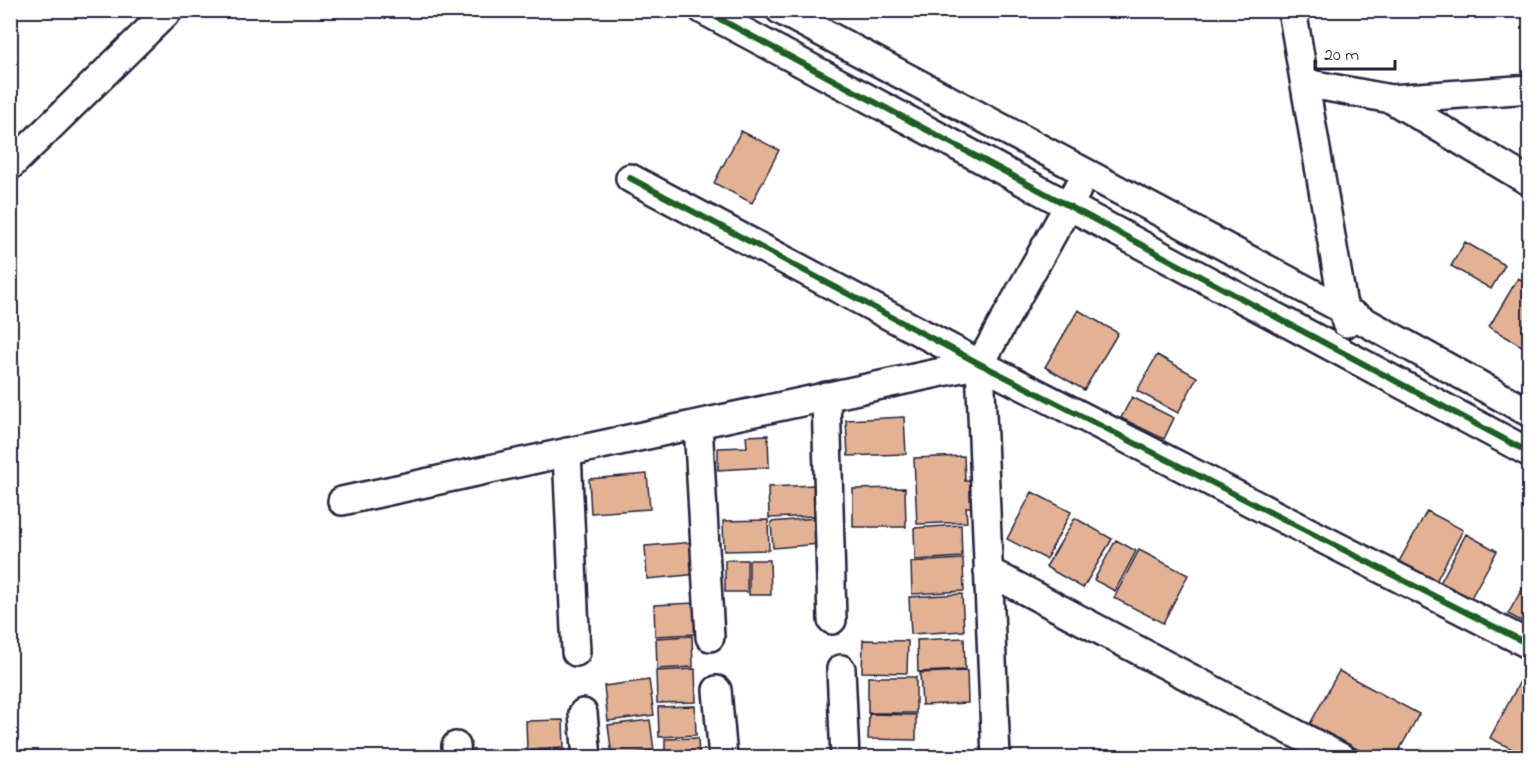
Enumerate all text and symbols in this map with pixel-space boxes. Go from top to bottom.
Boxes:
scale bar [1315,33,1394,71]
text: 20 m [1324,43,1359,69]

